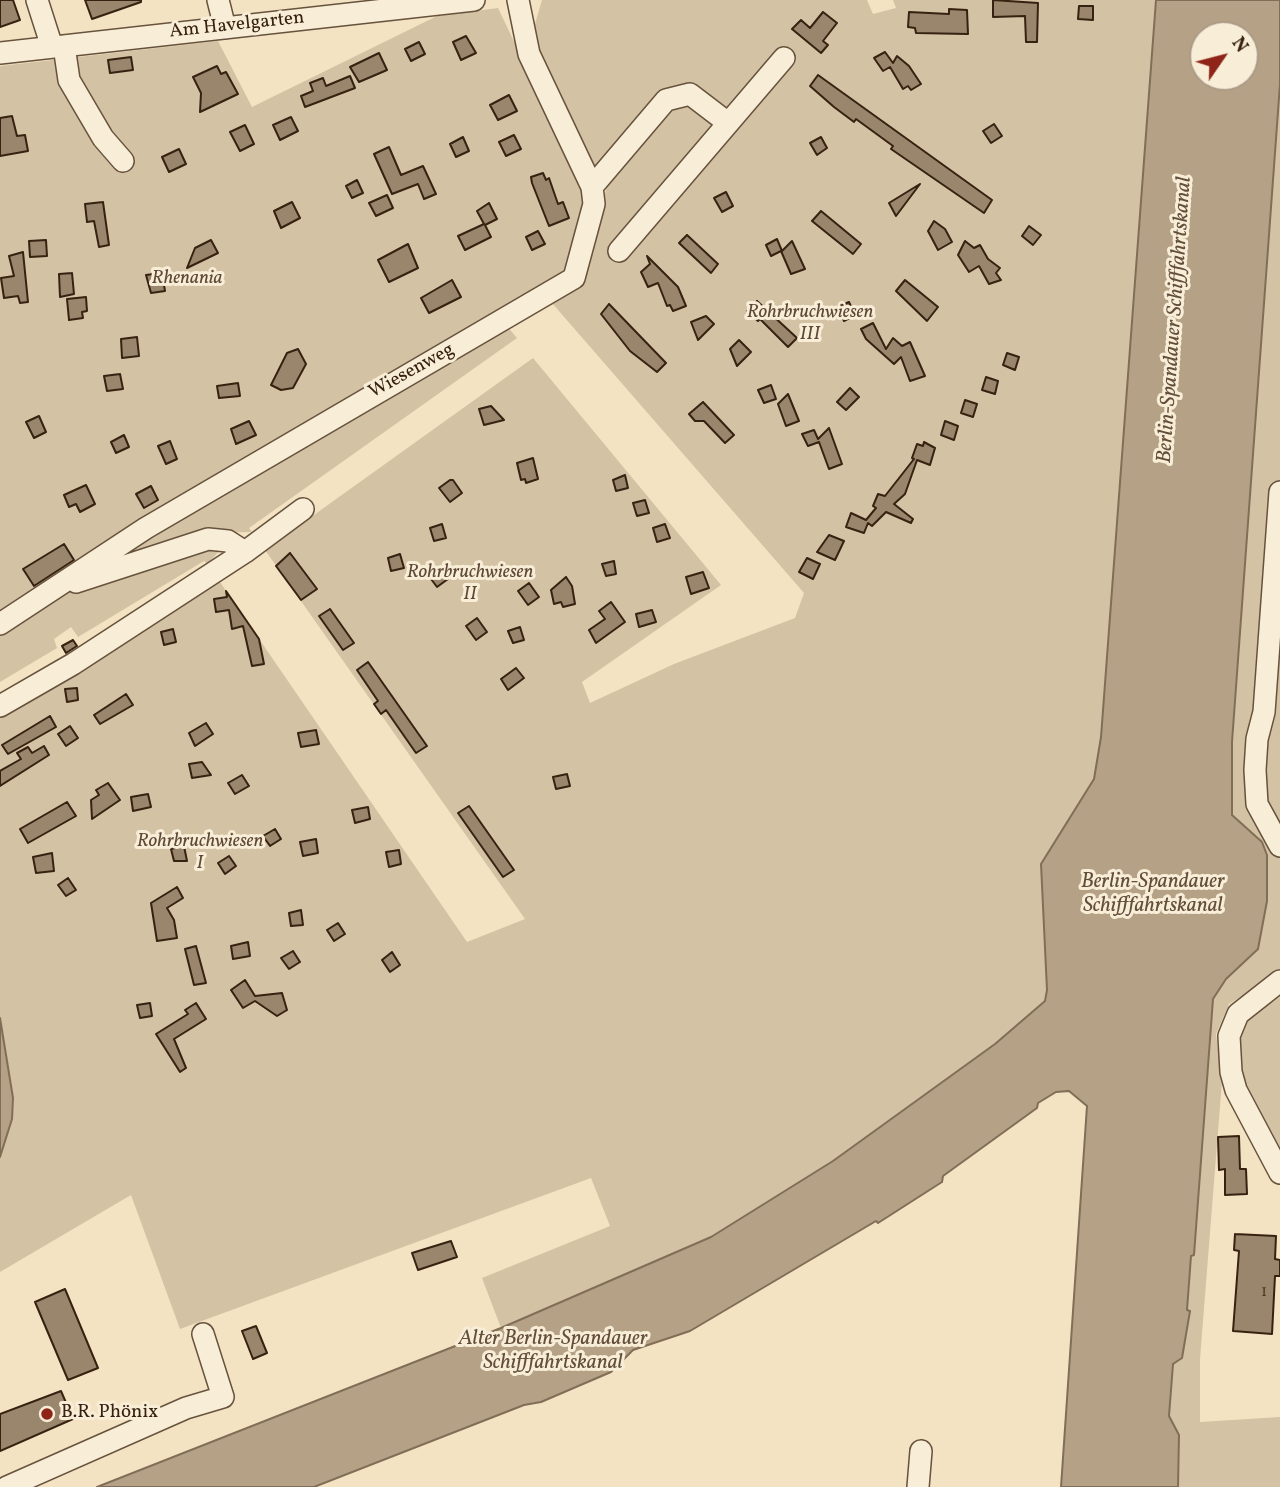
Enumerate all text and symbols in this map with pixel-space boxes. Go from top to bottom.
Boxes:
street label: Am Havelgarten [168,8,306,44]
north arrow [1189,21,1259,91]
text: N [1225,32,1254,58]
water label: Berlin-Spandauer Schifffahrtskanal [1153,176,1199,464]
park label: Rhenania [152,269,222,291]
park label: Rohrbruchwiesen III [747,303,873,347]
street label: Wiesenweg [365,339,459,405]
park label: Rohrbruchwiesen II [407,563,533,607]
park label: Rohrbruchwiesen I [137,832,263,876]
water label: Berlin-Spandauer Schifffahrtskanal [1081,870,1225,920]
house number: 1 [1261,1283,1267,1303]
water label: Alter Berlin-Spandauer Schifffahrtskanal [458,1327,648,1377]
place label: B.R. Phönix [61,1403,158,1425]
marker: B.R. Phönix [39,1406,55,1422]

